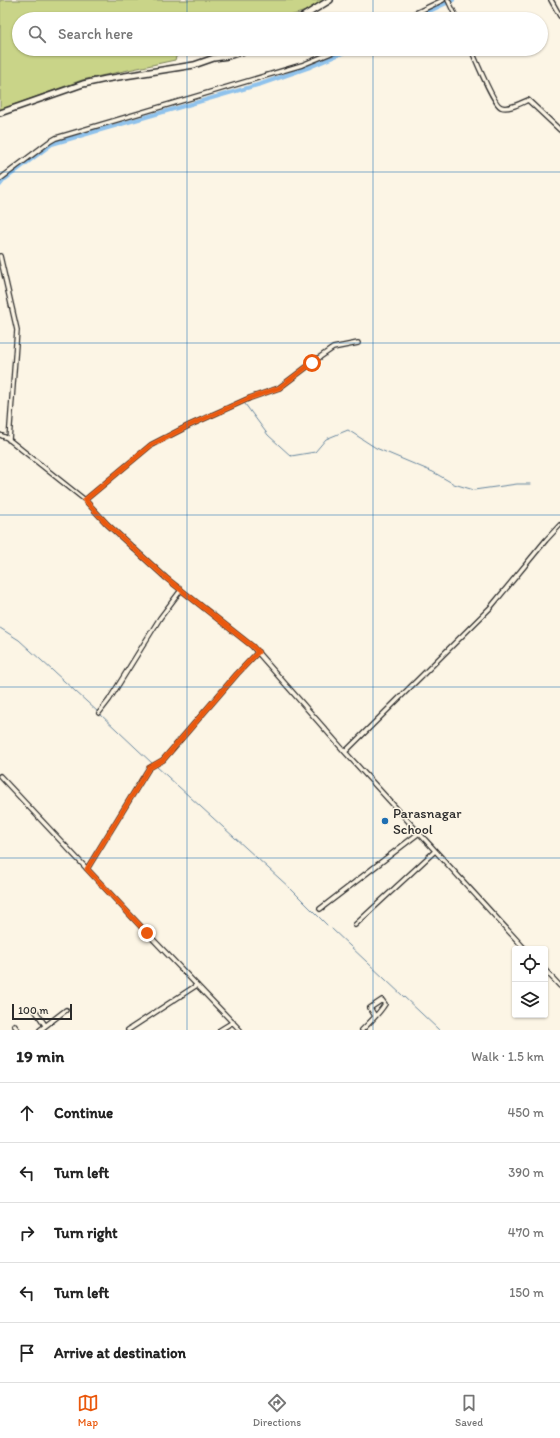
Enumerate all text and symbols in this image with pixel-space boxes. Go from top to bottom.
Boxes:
search box [12,12,548,56]
icon: search [26,23,48,45]
text: Search here [58,25,133,43]
route start [303,354,321,372]
place label: Parasnagar School [393,805,462,838]
marker: Parasnagar School [380,816,390,826]
route end [138,924,156,942]
map controls [512,946,548,1018]
button: locate [512,946,548,982]
button: layers [512,982,548,1018]
scale bar [12,1002,72,1021]
text: 100 m [18,1004,48,1017]
text: 19 min [16,1046,64,1066]
text: Walk · 1.5 km [471,1049,544,1064]
icon: ahead [16,1102,38,1124]
text: Continue [54,1104,113,1122]
text: 450 m [507,1105,544,1120]
icon: left [16,1162,38,1184]
text: Turn left [54,1164,109,1182]
text: 390 m [508,1165,544,1180]
icon: right [16,1222,38,1244]
text: Turn right [54,1224,118,1242]
text: 470 m [508,1225,544,1240]
icon: left [16,1282,38,1304]
text: Turn left [54,1284,109,1302]
text: 150 m [509,1285,544,1300]
icon: arrive [16,1342,38,1364]
text: Arrive at destination [54,1344,186,1362]
tab: Map [77,1392,99,1429]
tab: Directions [253,1392,301,1429]
tab: Saved [455,1392,483,1429]

